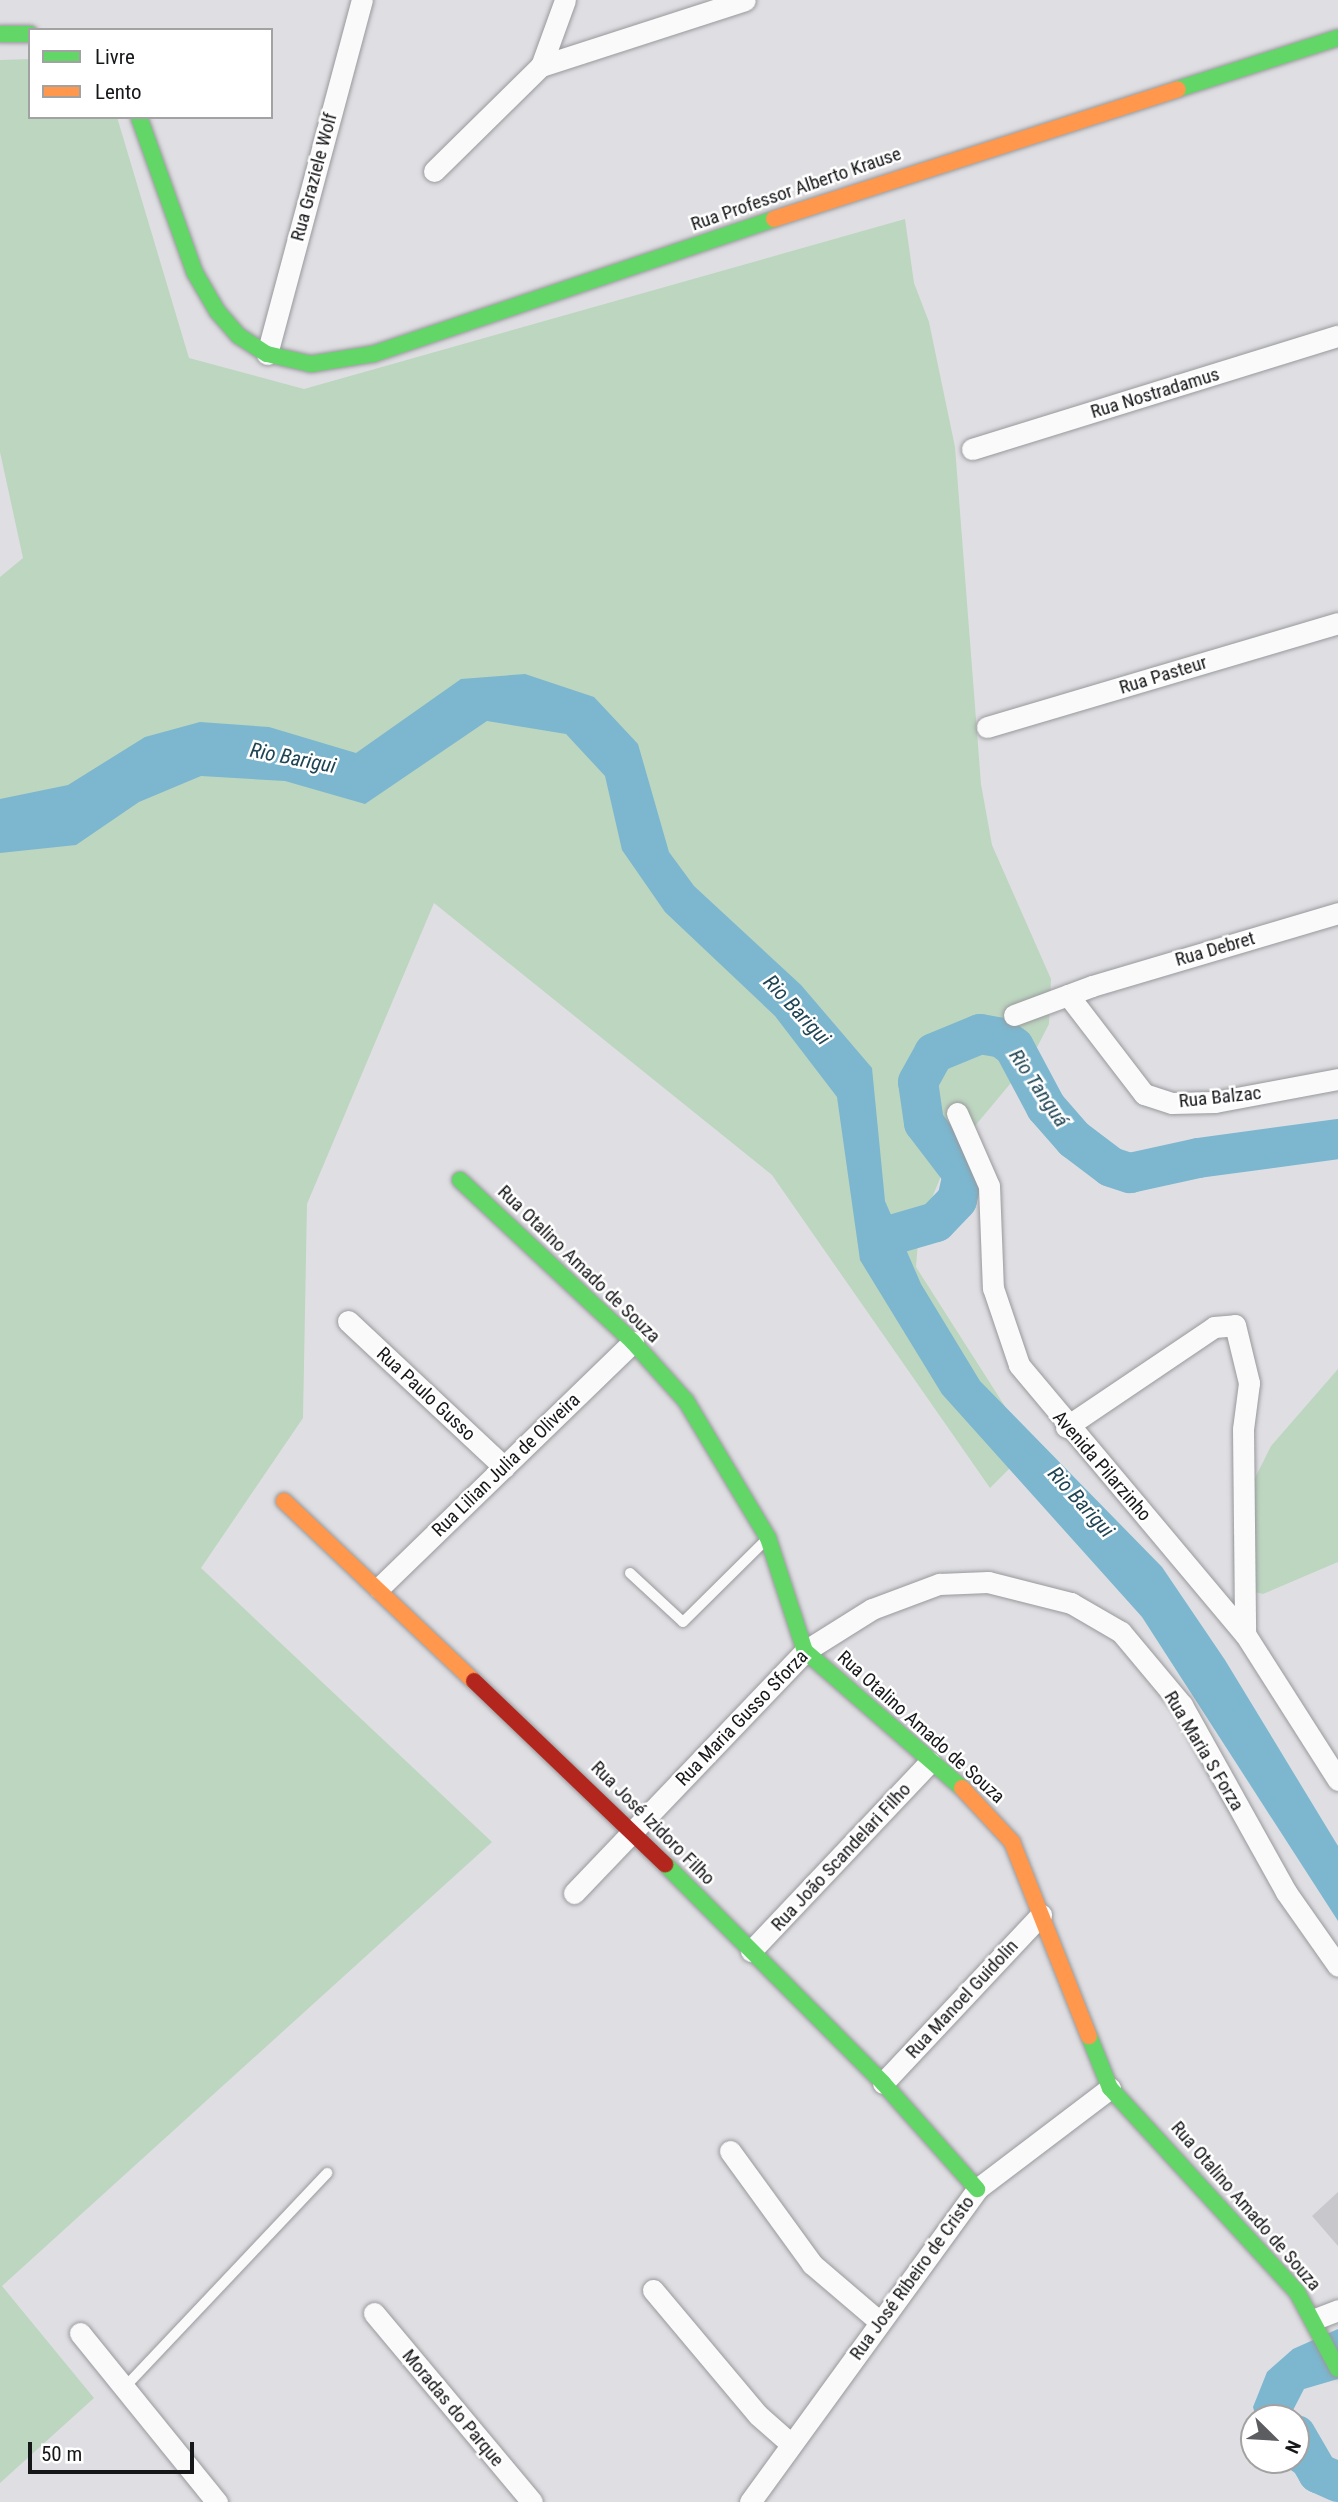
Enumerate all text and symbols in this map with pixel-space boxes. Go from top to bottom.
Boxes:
legend [28,28,273,119]
text: Livre [95,45,135,69]
text: Lento [95,80,142,104]
street label: Rua Graziele Wolf [286,110,342,244]
street label: Rua Professor Alberto Krause [688,142,904,236]
street label: Rua Nostradamus [1088,363,1222,423]
street label: Rua Pasteur [1116,651,1210,699]
water label: Rio Barigui [248,737,338,779]
street label: Rua Debret [1172,927,1258,971]
water label: Rio Barigui [758,970,836,1050]
water label: Rio Tanguá [1004,1044,1074,1132]
street label: Rua Balzac [1178,1081,1262,1113]
street label: Rua Otalino Amado de Souza [493,1180,665,1348]
street label: Rua Paulo Gusso [372,1342,480,1446]
street label: Rua Lilian Julia de Oliveira [427,1388,585,1542]
street label: Avenida Pilarzinho [1048,1406,1156,1526]
water label: Rio Barigui [1043,1461,1119,1543]
street label: Rua Maria Gusso Sforza [671,1645,813,1791]
street label: Rua Otalino Amado de Souza [833,1646,1009,1808]
street label: Rua Maria S Forza [1159,1687,1249,1815]
street label: Rua José Izidoro Filho [586,1756,720,1890]
street label: Rua João Scandelari Filho [766,1778,916,1936]
street label: Rua Manoel Guidolin [901,1935,1023,2063]
street label: Rua Otalino Amado de Souza [1166,2117,1326,2295]
street label: Rua José Ribeiro de Cristo [845,2192,979,2364]
street label: Moradas do Parque [397,2345,509,2471]
north arrow [1240,2404,1310,2474]
scale bar [32,2428,198,2472]
text: N [1280,2437,1306,2457]
text: 50 m [41,2442,82,2466]

